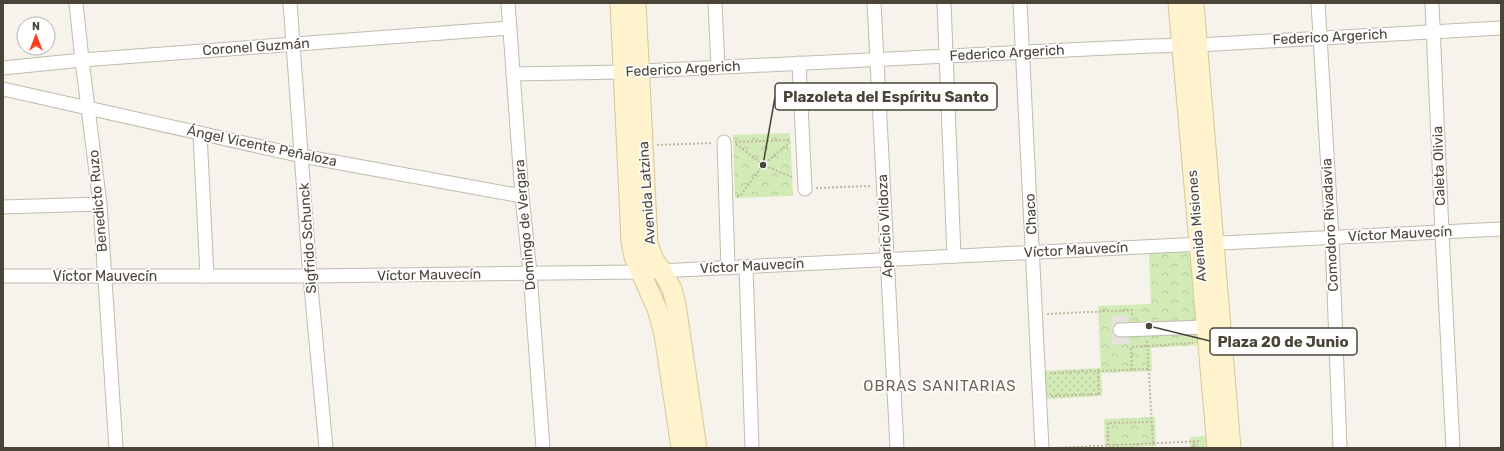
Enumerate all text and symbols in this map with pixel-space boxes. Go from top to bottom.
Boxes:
north arrow [16,16,56,56]
text: N [32,20,40,33]
street label: Federico Argerich [1272,25,1388,49]
street label: Coronel Guzmán [202,35,310,59]
street label: Federico Argerich [949,41,1065,65]
street label: Federico Argerich [625,57,741,81]
callout: Plazoleta del Espíritu Santo [775,83,997,110]
text: Plazoleta del Espíritu Santo [783,88,989,106]
street label: Ángel Vicente Peñaloza [185,121,339,170]
street label: Caleta Olivia [1429,126,1449,206]
street label: Avenida Latzina [635,141,659,245]
street label: Benedicto Ruzo [85,149,111,253]
street label: Comodoro Rivadavia [1318,158,1342,292]
street label: Domingo de Vergara [511,159,539,291]
street label: Avenida Misiones [1184,169,1210,283]
street label: Aparicio Vildoza [874,174,896,278]
street label: Sigfrido Schunck [296,181,320,294]
street label: Chaco [1021,193,1041,235]
street label: Víctor Mauvecín [1347,223,1453,245]
street label: Víctor Mauvecín [1023,239,1129,261]
street label: Víctor Mauvecín [699,255,805,277]
street label: Víctor Mauvecín [377,266,481,284]
street label: Víctor Mauvecín [53,268,157,285]
callout: Plaza 20 de Junio [1210,328,1357,355]
text: Plaza 20 de Junio [1217,333,1349,351]
district label: OBRAS SANITARIAS [863,377,1017,395]

